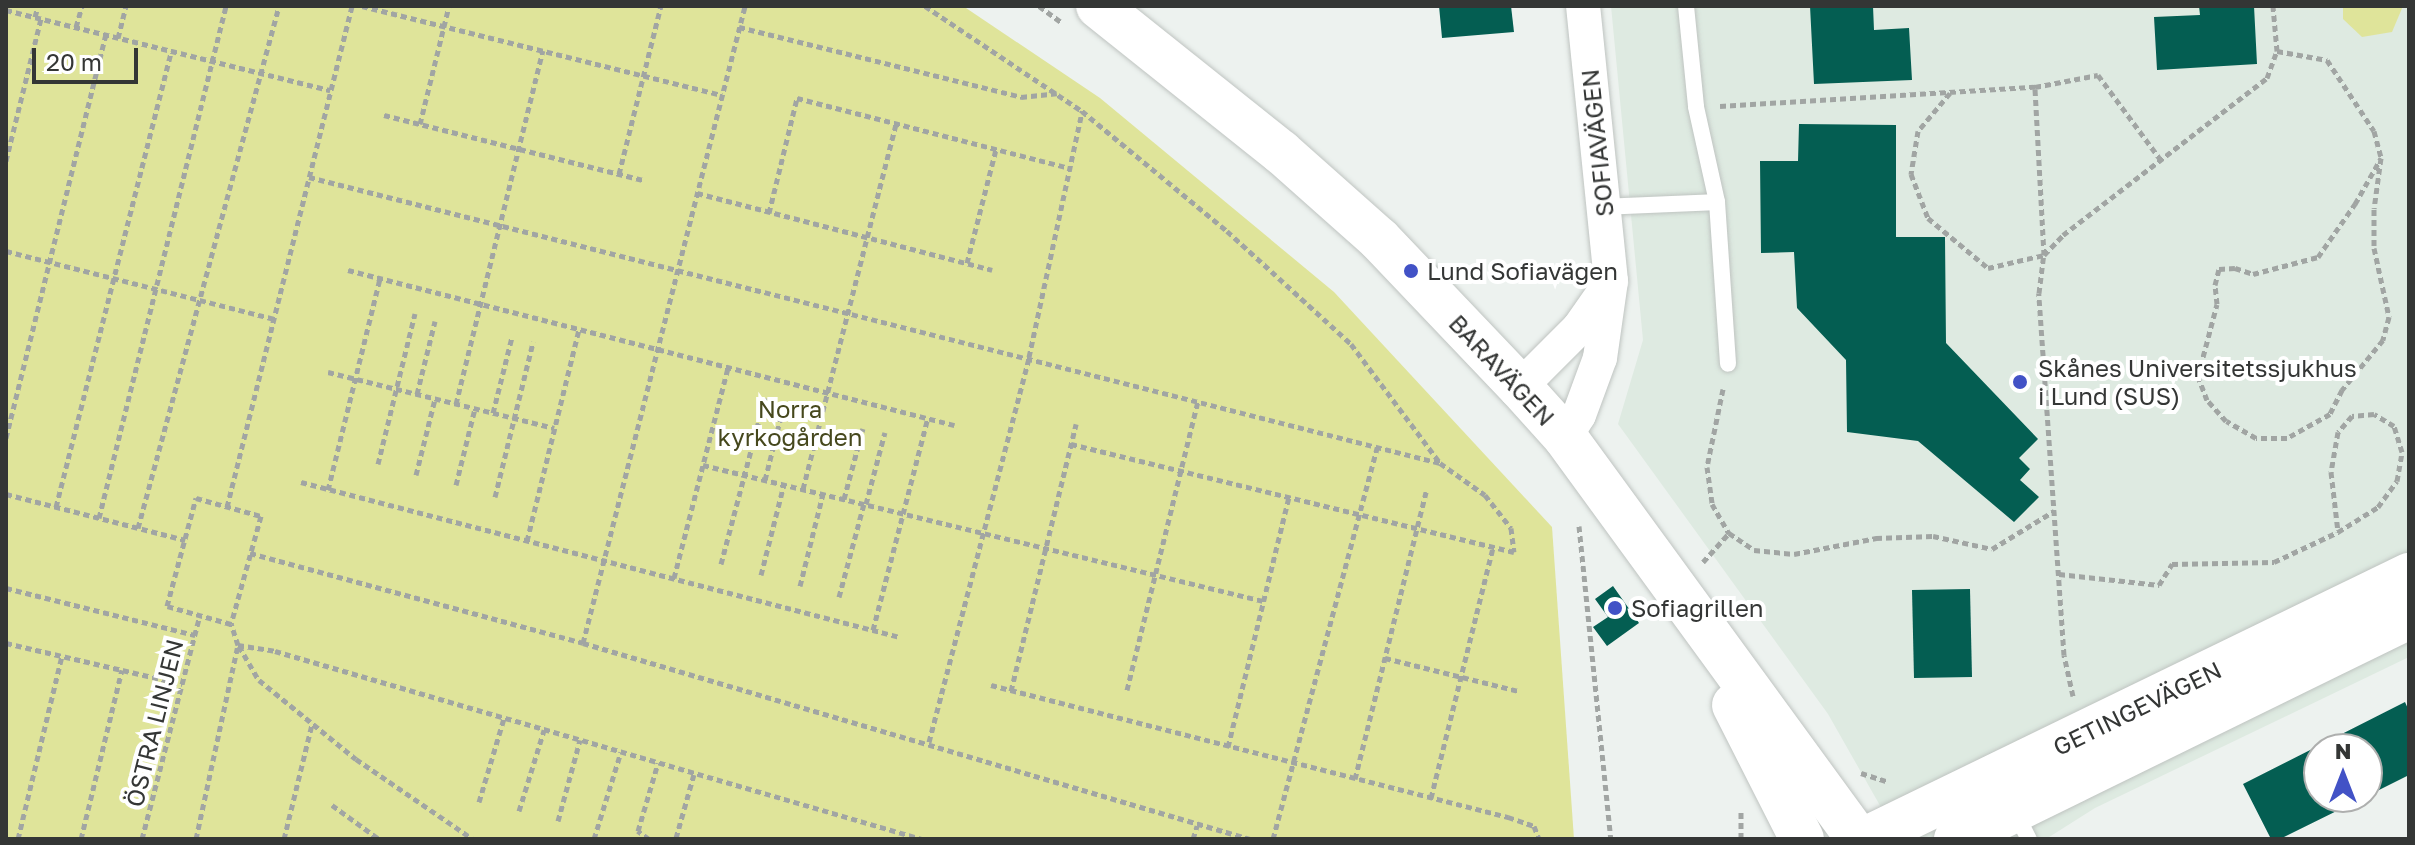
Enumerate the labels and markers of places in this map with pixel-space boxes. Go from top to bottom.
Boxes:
place label: Lund Sofiavägen [1427,257,1618,285]
marker: Lund Sofiavägen [1402,262,1420,280]
place label: Skånes Universitetssjukhus i Lund (SUS) [2038,354,2357,410]
marker: Skånes Universitetssjukhus i Lund (SUS) [2009,371,2031,393]
place label: Sofiagrillen [1631,594,1764,622]
marker: Sofiagrillen [1606,599,1624,617]

